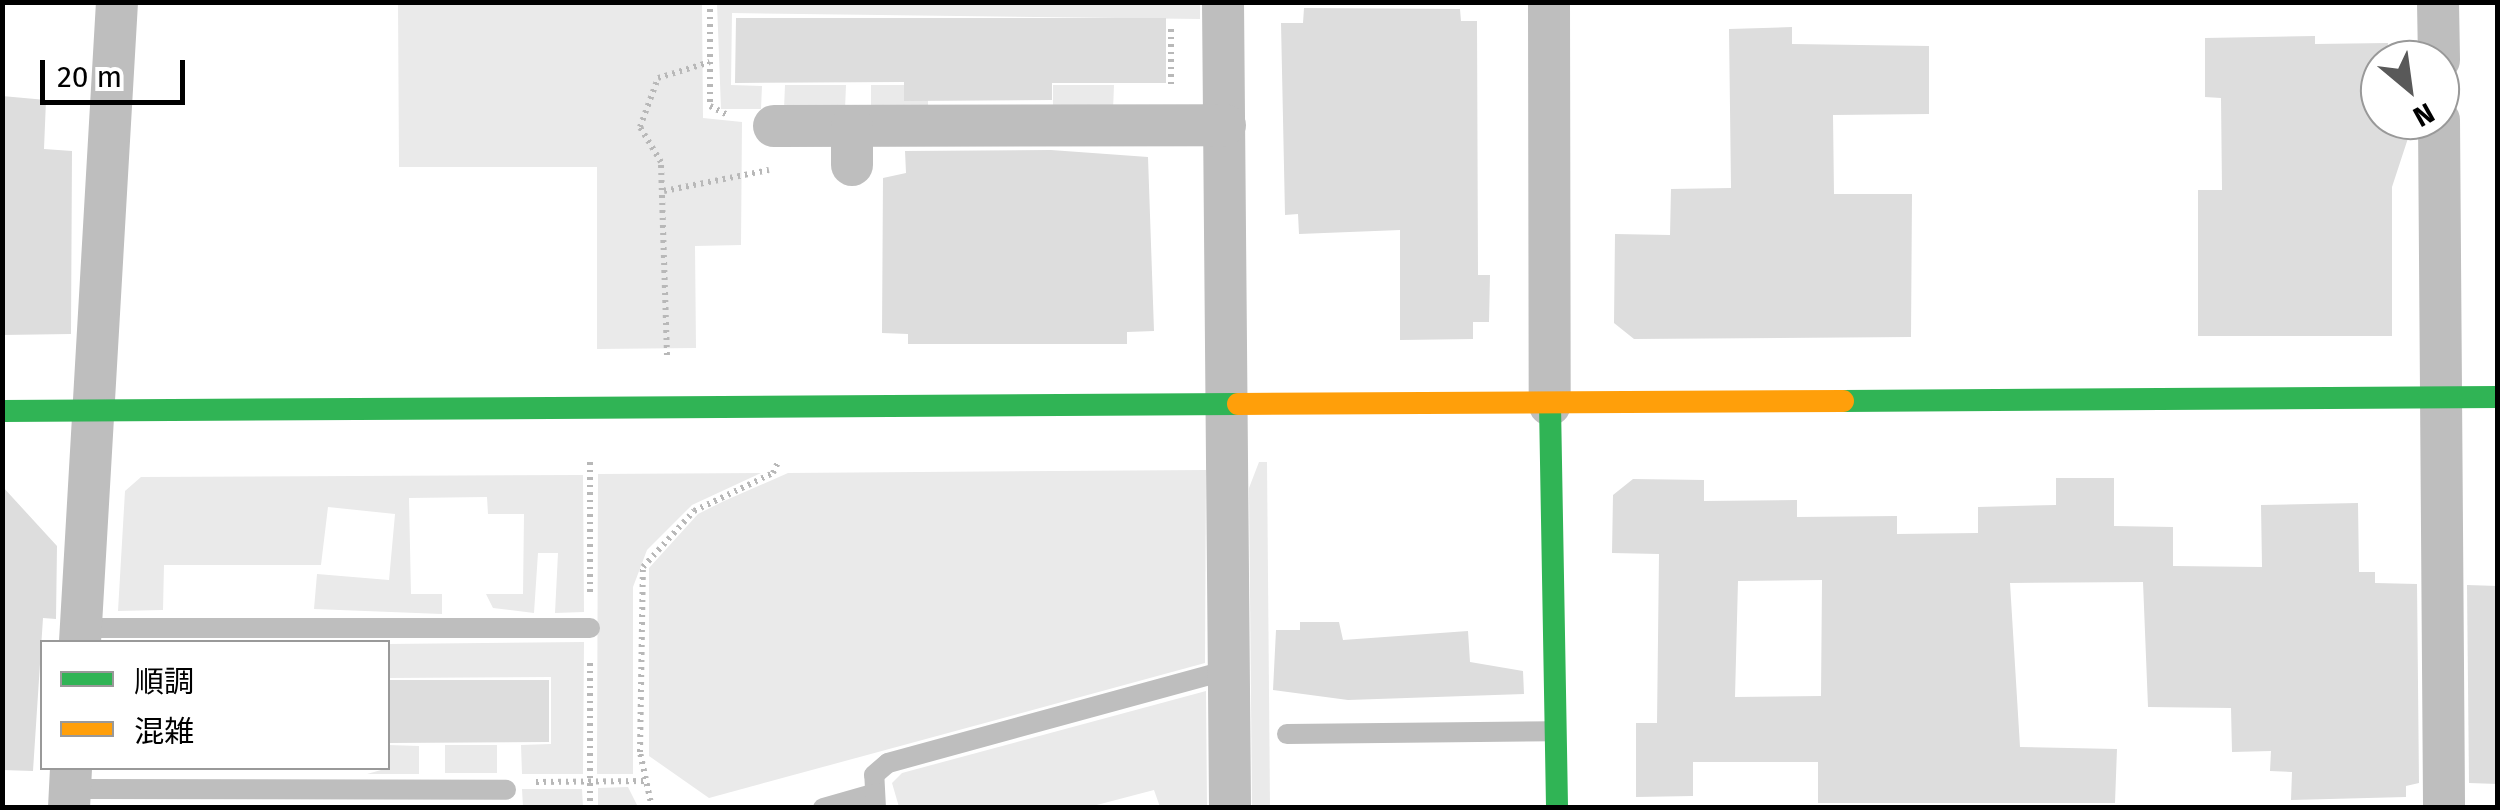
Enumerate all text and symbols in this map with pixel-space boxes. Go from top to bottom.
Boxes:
scale bar [45,40,190,102]
north arrow [2360,40,2460,140]
text: 20 m [57,59,122,95]
text: N [2408,96,2440,134]
legend [40,640,390,770]
text: 順調 [134,664,194,700]
text: 混雑 [134,714,194,750]

